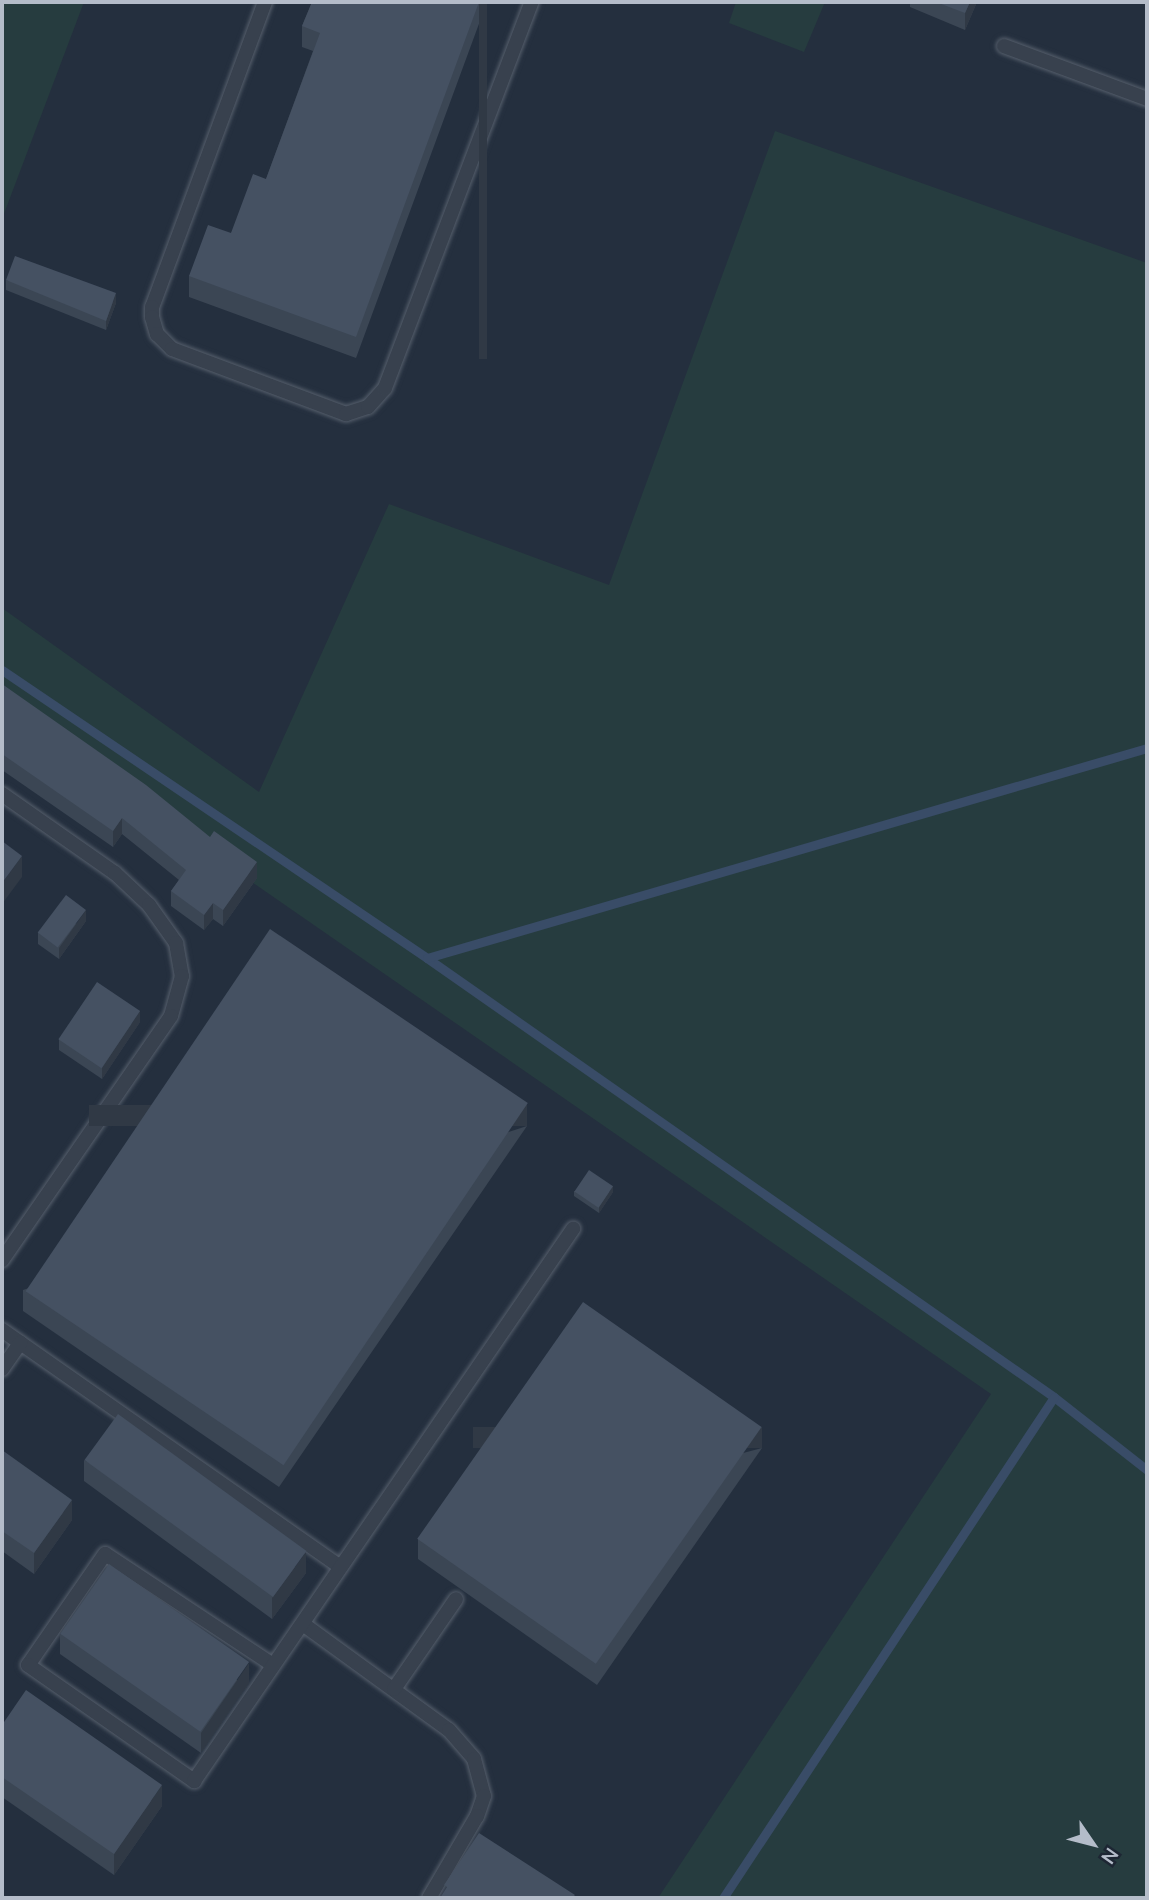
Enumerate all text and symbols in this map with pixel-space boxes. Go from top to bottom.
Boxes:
north arrow [1058,1809,1128,1879]
text: N [1096,1843,1124,1869]

